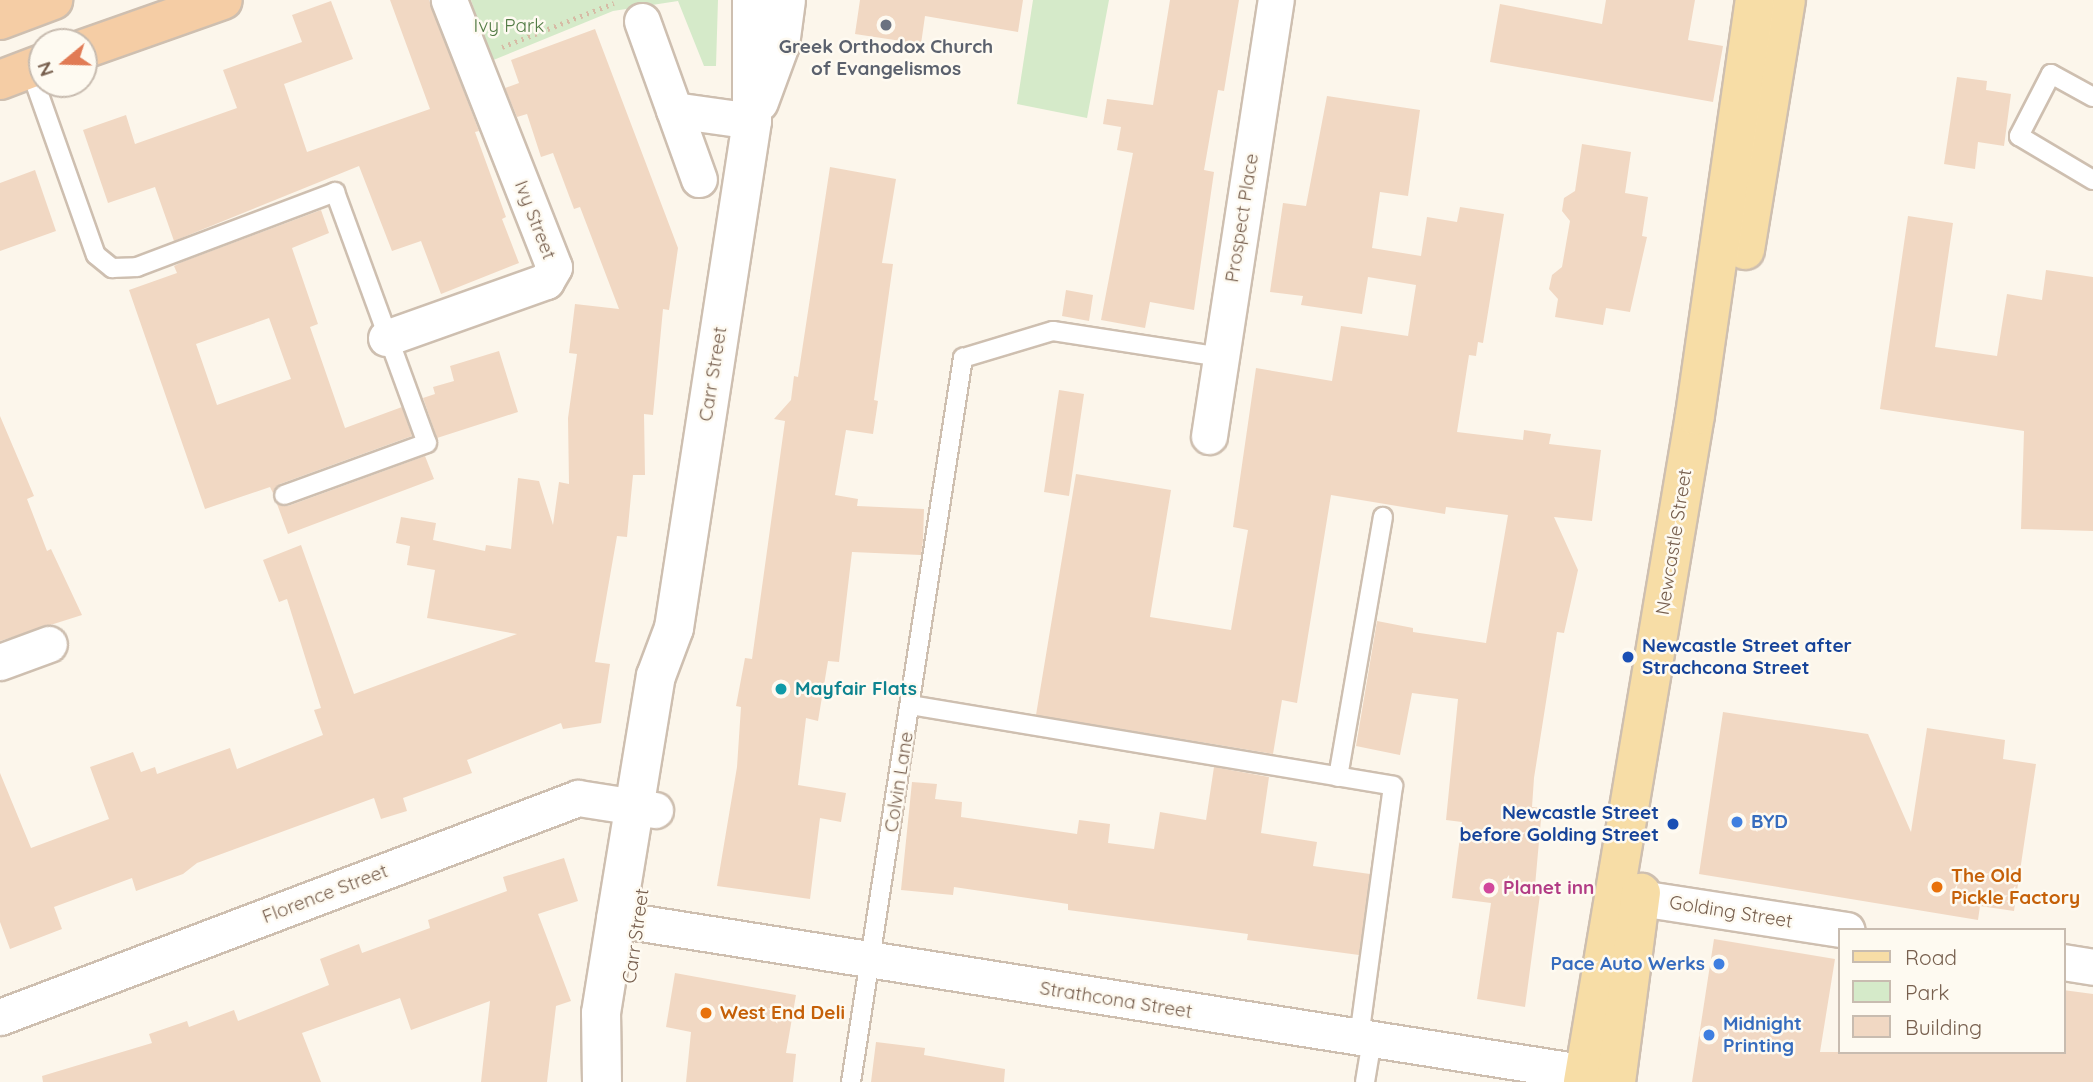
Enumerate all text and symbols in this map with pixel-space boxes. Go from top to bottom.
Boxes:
park label: Ivy Park [473,15,545,37]
marker: Greek Orthodox Church of Evangelismos [878,17,894,33]
north arrow [28,28,98,98]
place label: Greek Orthodox Church of Evangelismos [779,36,993,80]
text: N [31,59,59,80]
street label: Prospect Place [1221,152,1263,284]
street label: Ivy Street [510,177,560,263]
street label: Carr Street [694,325,732,423]
street label: Newcastle Street [1651,467,1697,617]
place label: Newcastle Street after Strachcona Street [1642,635,1852,679]
marker: Newcastle Street after Strachcona Street [1620,649,1636,665]
place label: Mayfair Flats [795,678,917,700]
marker: Mayfair Flats [773,681,789,697]
street label: Colvin Lane [880,730,918,834]
place label: Newcastle Street before Golding Street [1460,802,1659,846]
place label: BYD [1751,811,1788,833]
marker: BYD [1729,814,1745,830]
marker: Newcastle Street before Golding Street [1665,816,1681,832]
street label: Florence Street [259,860,391,928]
place label: The Old Pickle Factory [1951,865,2080,909]
place label: Planet inn [1503,877,1594,899]
marker: The Old Pickle Factory [1929,879,1945,895]
marker: Planet inn [1481,880,1497,896]
street label: Carr Street [618,887,654,985]
street label: Golding Street [1668,891,1794,933]
legend [1838,928,2065,1054]
text: Road [1905,944,1957,970]
place label: Pace Auto Werks [1550,953,1705,975]
marker: Pace Auto Werks [1711,956,1727,972]
street label: Strathcona Street [1038,977,1194,1023]
text: Park [1905,979,1949,1005]
place label: West End Deli [720,1002,845,1024]
marker: West End Deli [698,1005,714,1021]
place label: Midnight Printing [1723,1013,1802,1057]
text: Building [1905,1014,1982,1040]
marker: Midnight Printing [1701,1027,1717,1043]

